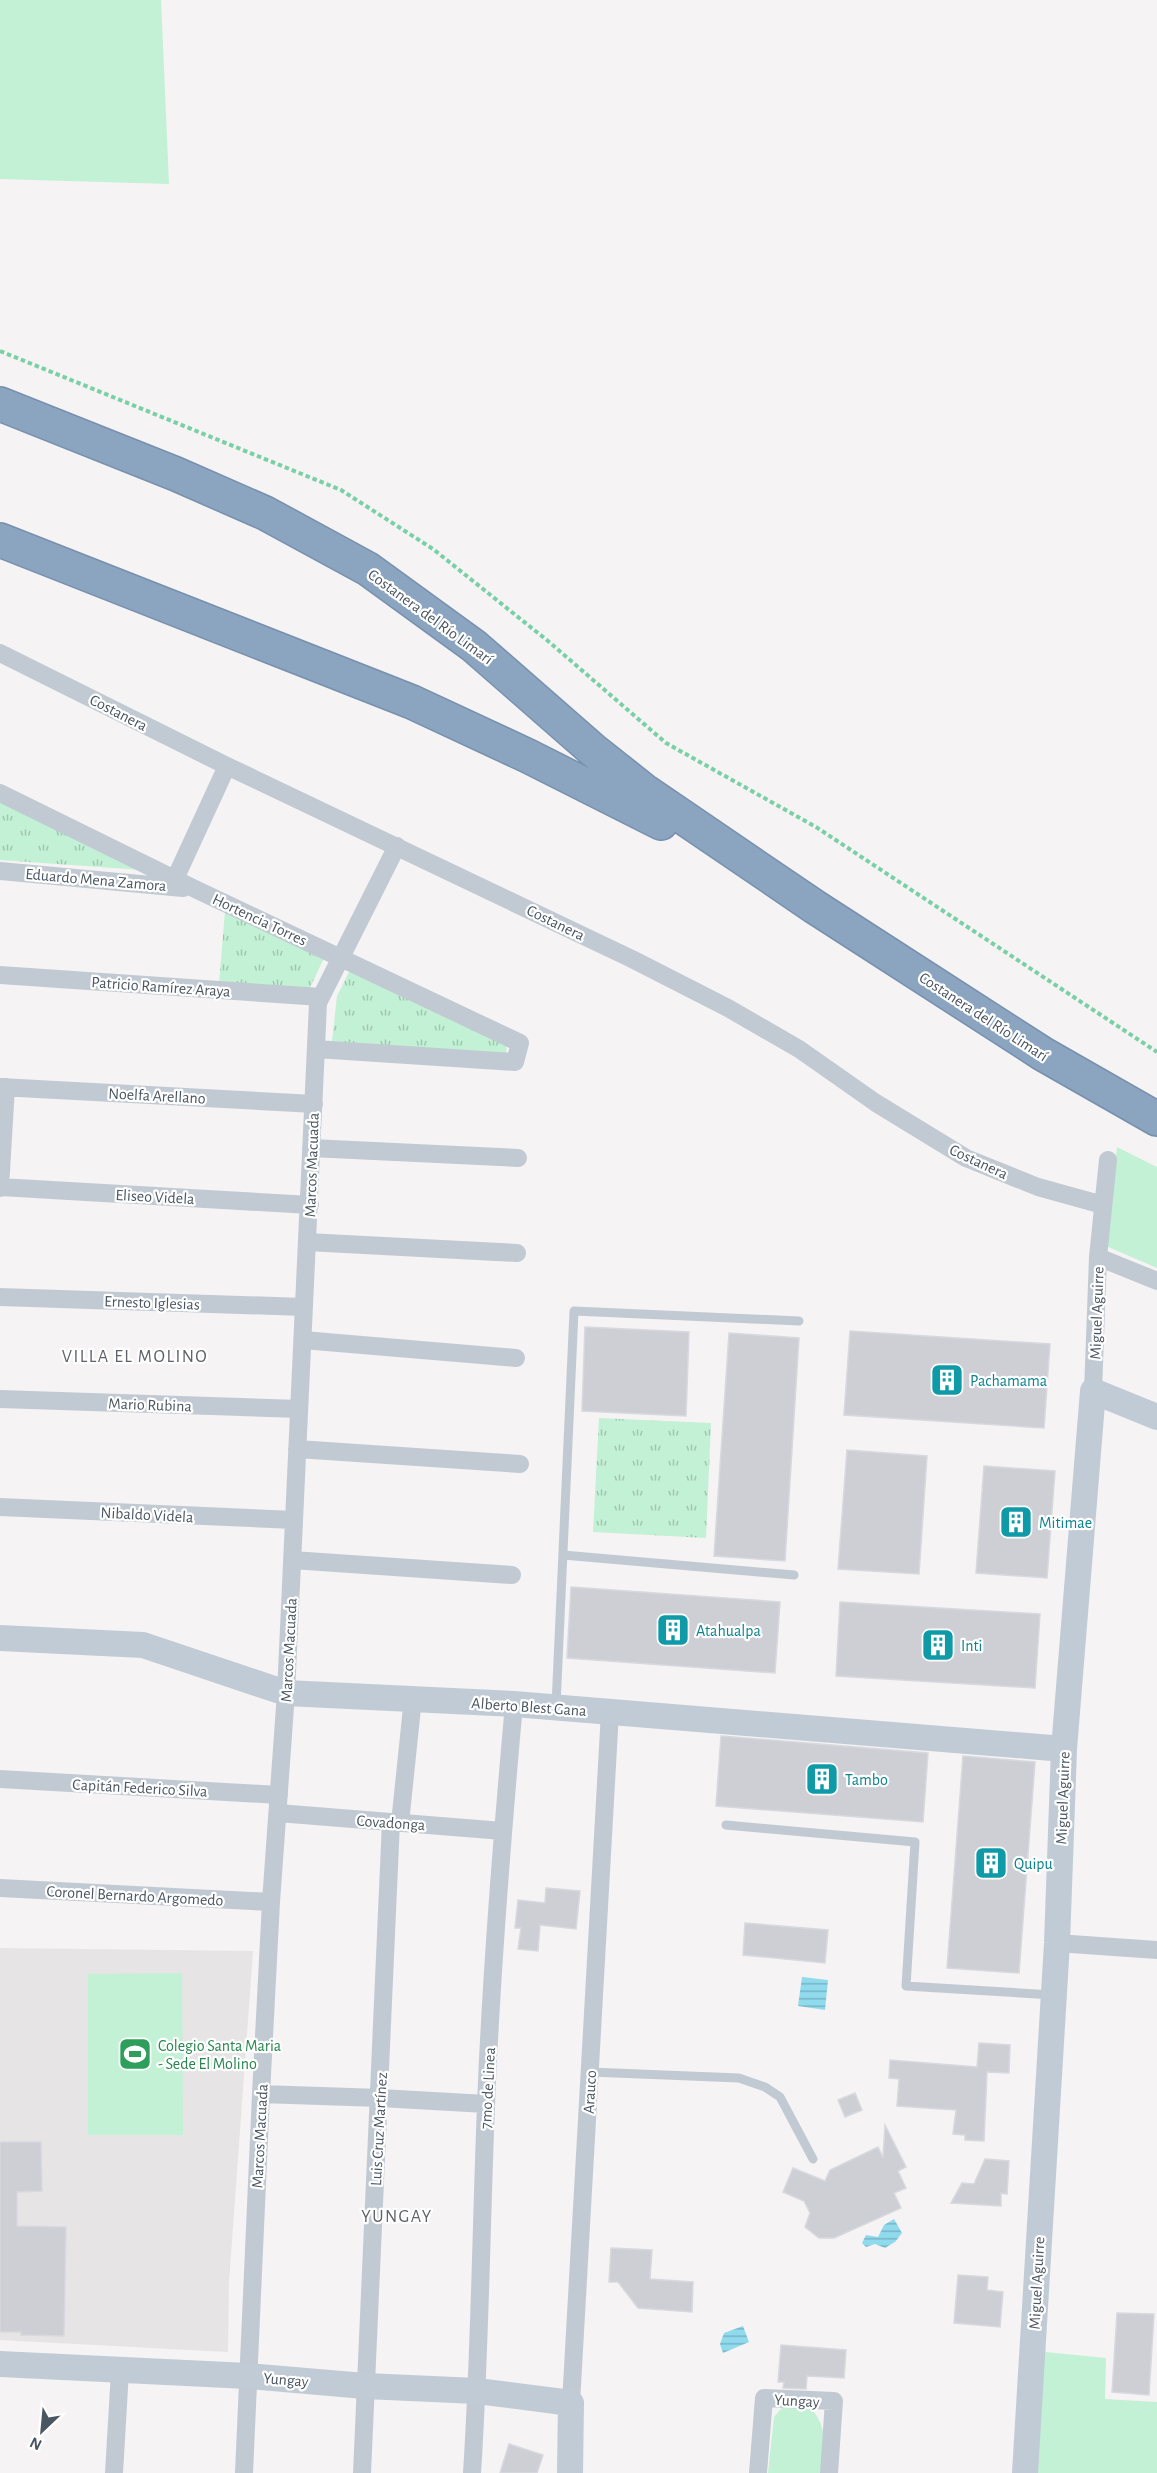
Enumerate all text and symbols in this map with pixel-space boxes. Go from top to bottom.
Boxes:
street label: Costanera del Río Limarí [365,566,496,667]
street label: Costanera [87,692,150,734]
street label: Eduardo Mena Zamora [25,866,167,894]
street label: Hortencia Torres [210,891,309,949]
street label: Costanera [524,902,587,944]
street label: Costanera del Río Limarí [916,969,1051,1064]
street label: Patricio Ramírez Araya [91,974,231,1001]
street label: Noelfa Arellano [108,1085,206,1107]
street label: Marcos Macuada [302,1112,322,1218]
street label: Costanera [947,1142,1010,1182]
street label: Eliseo Videla [115,1187,195,1207]
street label: Miguel Aguirre [1087,1266,1107,1360]
street label: Ernesto Iglesias [104,1293,200,1313]
district label: VILLA EL MOLINO [62,1348,208,1366]
building icon: Pachamama [929,1362,965,1398]
place label: Pachamama [970,1373,1047,1389]
street label: Mario Rubina [108,1396,192,1414]
building icon: Mitimae [998,1504,1034,1540]
street label: Nibaldo Videla [100,1505,194,1525]
place label: Mitimae [1039,1515,1092,1531]
street label: Marcos Macuada [278,1597,300,1703]
building icon: Atahualpa [655,1612,691,1648]
place label: Atahualpa [696,1623,761,1639]
building icon: Inti [920,1627,956,1663]
place label: Inti [961,1638,982,1654]
street label: Alberto Blest Gana [471,1695,587,1719]
street label: Miguel Aguirre [1053,1751,1073,1845]
building icon: Tambo [804,1761,840,1797]
place label: Tambo [845,1772,888,1788]
street label: Capitán Federico Silva [72,1776,208,1800]
street label: Covadonga [356,1813,426,1833]
building icon: Quipu [973,1845,1009,1881]
place label: Quipu [1014,1856,1053,1873]
street label: Coronel Bernardo Argomedo [46,1883,224,1909]
sports icon: Colegio Santa Maria - Sede El Molino [117,2036,153,2072]
place label: Colegio Santa Maria - Sede El Molino [158,2038,281,2072]
street label: 7mo de Linea [478,2047,498,2129]
street label: Arauco [581,2070,599,2114]
street label: Luis Cruz Martínez [368,2071,390,2186]
street label: Marcos Macuada [249,2083,271,2189]
district label: YUNGAY [361,2208,433,2226]
street label: Miguel Aguirre [1027,2236,1047,2330]
street label: Yungay [263,2370,309,2391]
street label: Yungay [774,2392,820,2411]
north arrow [12,2401,72,2461]
text: N [27,2434,44,2453]

